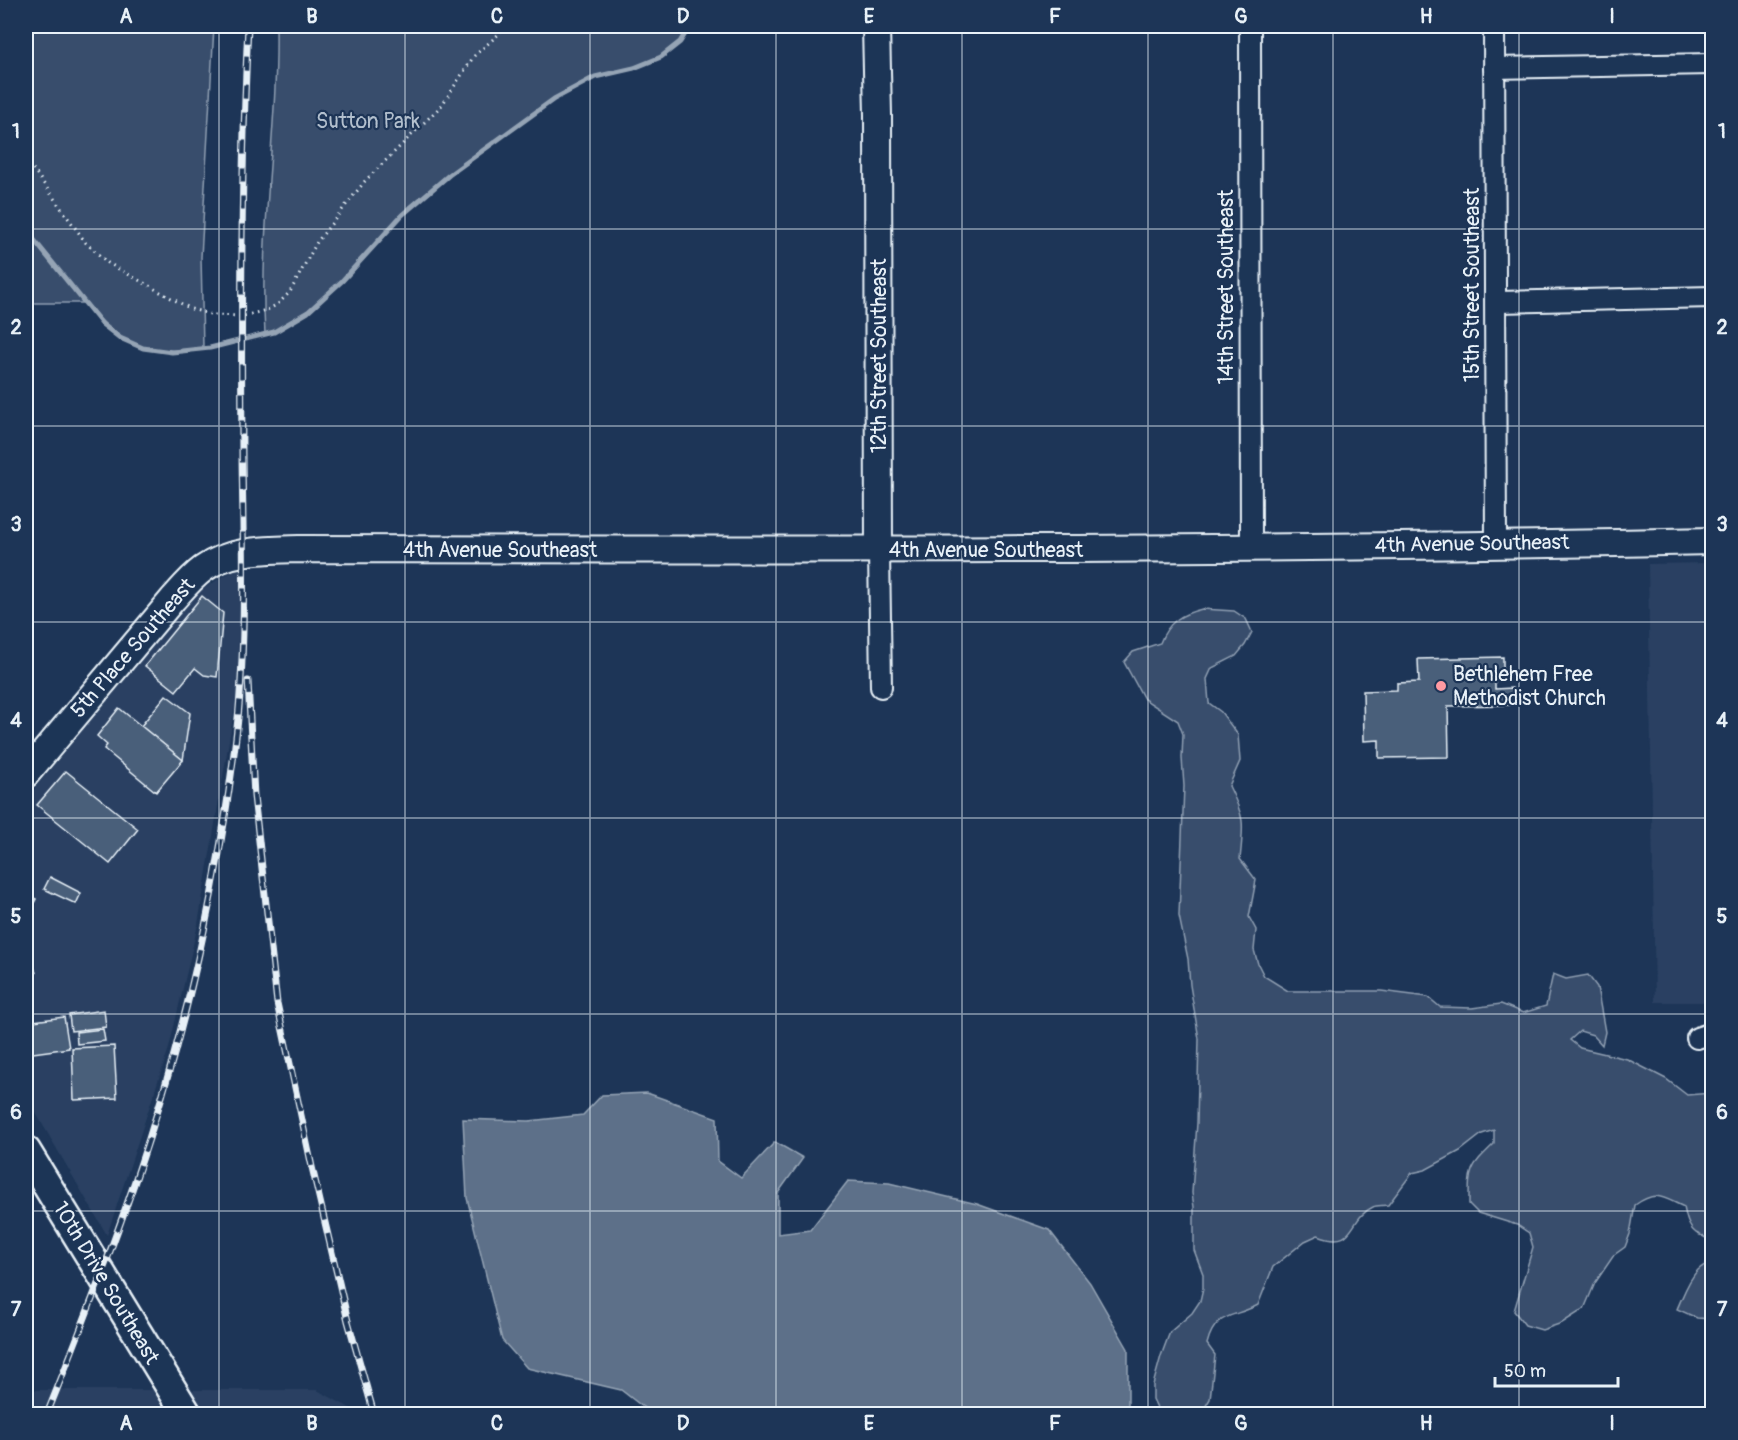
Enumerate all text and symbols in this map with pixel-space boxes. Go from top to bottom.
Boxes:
text: A [120,4,133,29]
text: B [306,4,318,29]
text: C [491,4,503,29]
text: D [677,4,690,29]
text: E [864,4,875,29]
text: F [1049,4,1061,29]
text: G [1234,4,1248,29]
text: H [1420,4,1433,29]
text: I [1609,4,1615,29]
park label: Sutton Park [316,108,420,135]
text: 1 [12,119,20,144]
text: 1 [1718,119,1726,144]
street label: 15th Street Southeast [1459,187,1486,382]
street label: 14th Street Southeast [1213,189,1240,385]
street label: 12th Street Southeast [866,258,893,453]
text: 2 [10,315,22,340]
text: 2 [1716,315,1728,340]
text: 3 [10,512,22,537]
text: 3 [1716,512,1728,537]
street label: 4th Avenue Southeast [1375,529,1570,559]
street label: 4th Avenue Southeast [403,537,598,564]
street label: 4th Avenue Southeast [889,537,1084,564]
street label: 5th Place Southeast [65,572,201,723]
place label: Bethlehem Free Methodist Church [1453,661,1606,712]
marker: Bethlehem Free Methodist Church [1434,679,1448,693]
text: 4 [10,708,22,733]
text: 4 [1716,708,1728,733]
text: 5 [11,904,22,929]
text: 5 [1717,904,1728,929]
text: 6 [10,1100,22,1125]
text: 6 [1716,1100,1728,1125]
street label: 10th Drive Southeast [47,1197,166,1370]
text: 7 [11,1297,22,1322]
text: 7 [1717,1297,1728,1322]
scale bar [1495,1350,1618,1388]
text: 50 m [1504,1360,1546,1383]
text: A [120,1411,133,1436]
text: B [306,1411,318,1436]
text: C [491,1411,503,1436]
text: D [677,1411,690,1436]
text: E [864,1411,875,1436]
text: F [1049,1411,1061,1436]
text: G [1234,1411,1248,1436]
text: H [1420,1411,1433,1436]
text: I [1609,1411,1615,1436]

